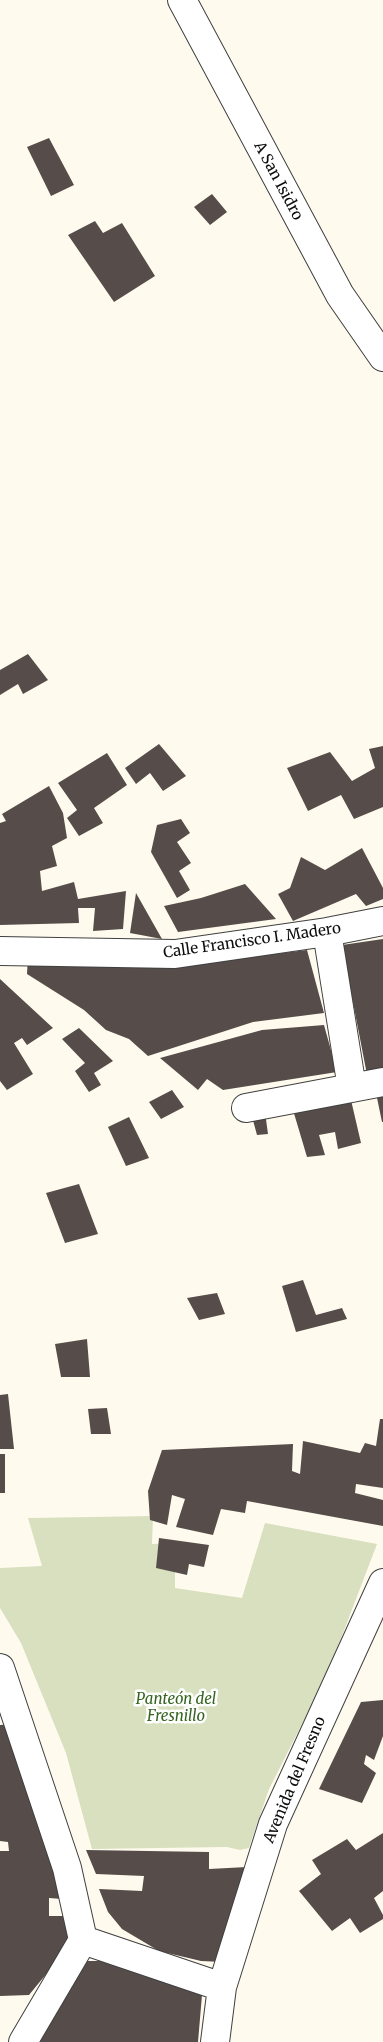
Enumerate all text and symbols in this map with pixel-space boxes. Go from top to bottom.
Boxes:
street label: A San Isidro [250,139,306,223]
street label: Calle Francisco I. Madero [162,920,342,962]
park label: Panteón del Fresnillo [136,1691,216,1726]
street label: Avenida del Fresno [260,1714,330,1846]

